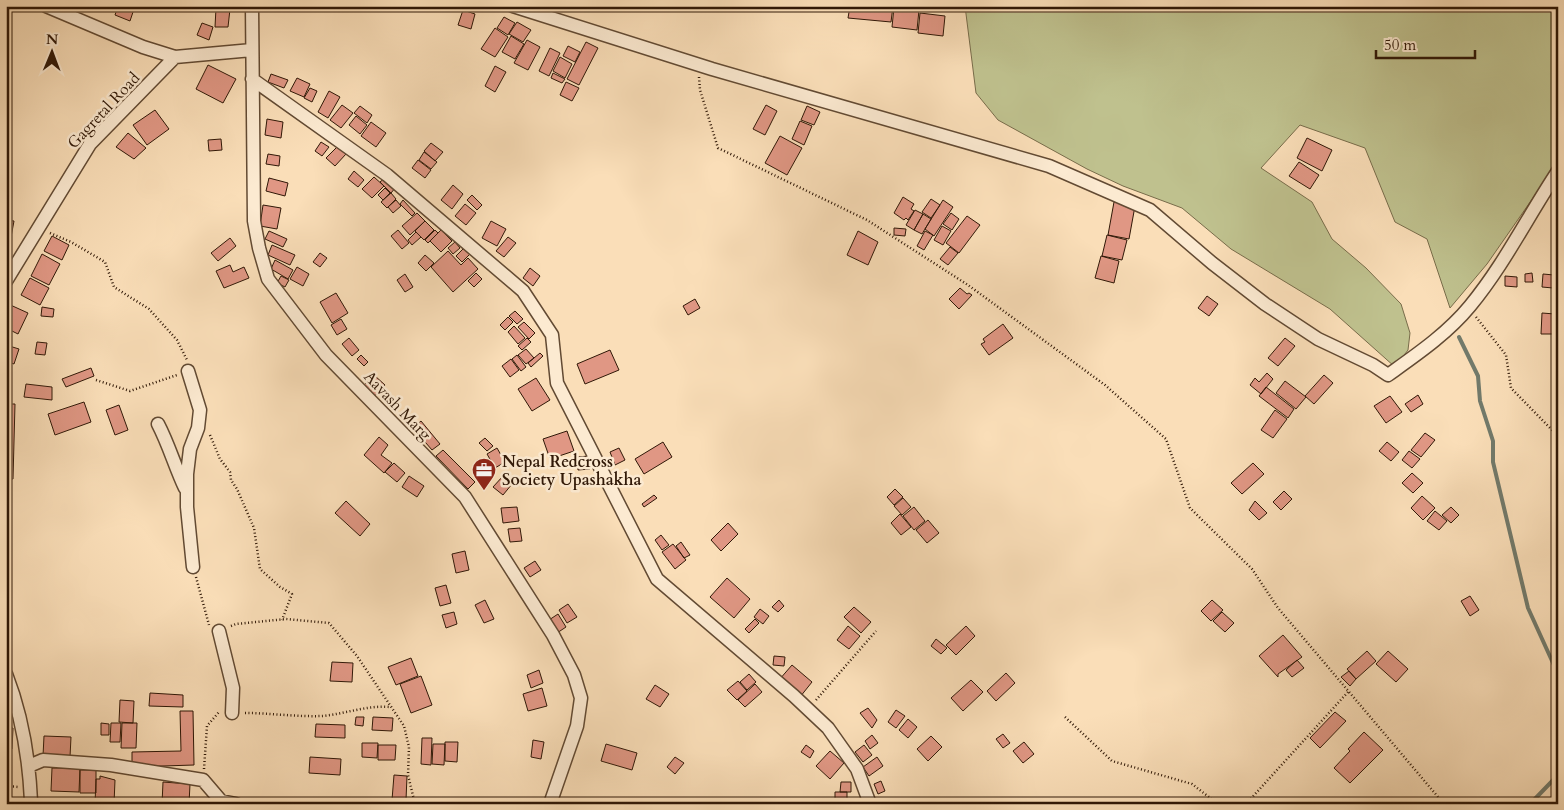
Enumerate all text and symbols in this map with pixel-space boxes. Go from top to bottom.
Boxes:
north arrow [28,28,78,78]
scale bar [1376,28,1475,60]
text: N [46,30,58,49]
text: 50 m [1384,35,1416,55]
street label: Gagretal Road [63,67,145,154]
street label: Aavash Marg [359,366,436,445]
place label: Nepal Redcross Society Upashakha [502,451,642,491]
office icon: Nepal Redcross Society Upashakha [471,457,497,491]

